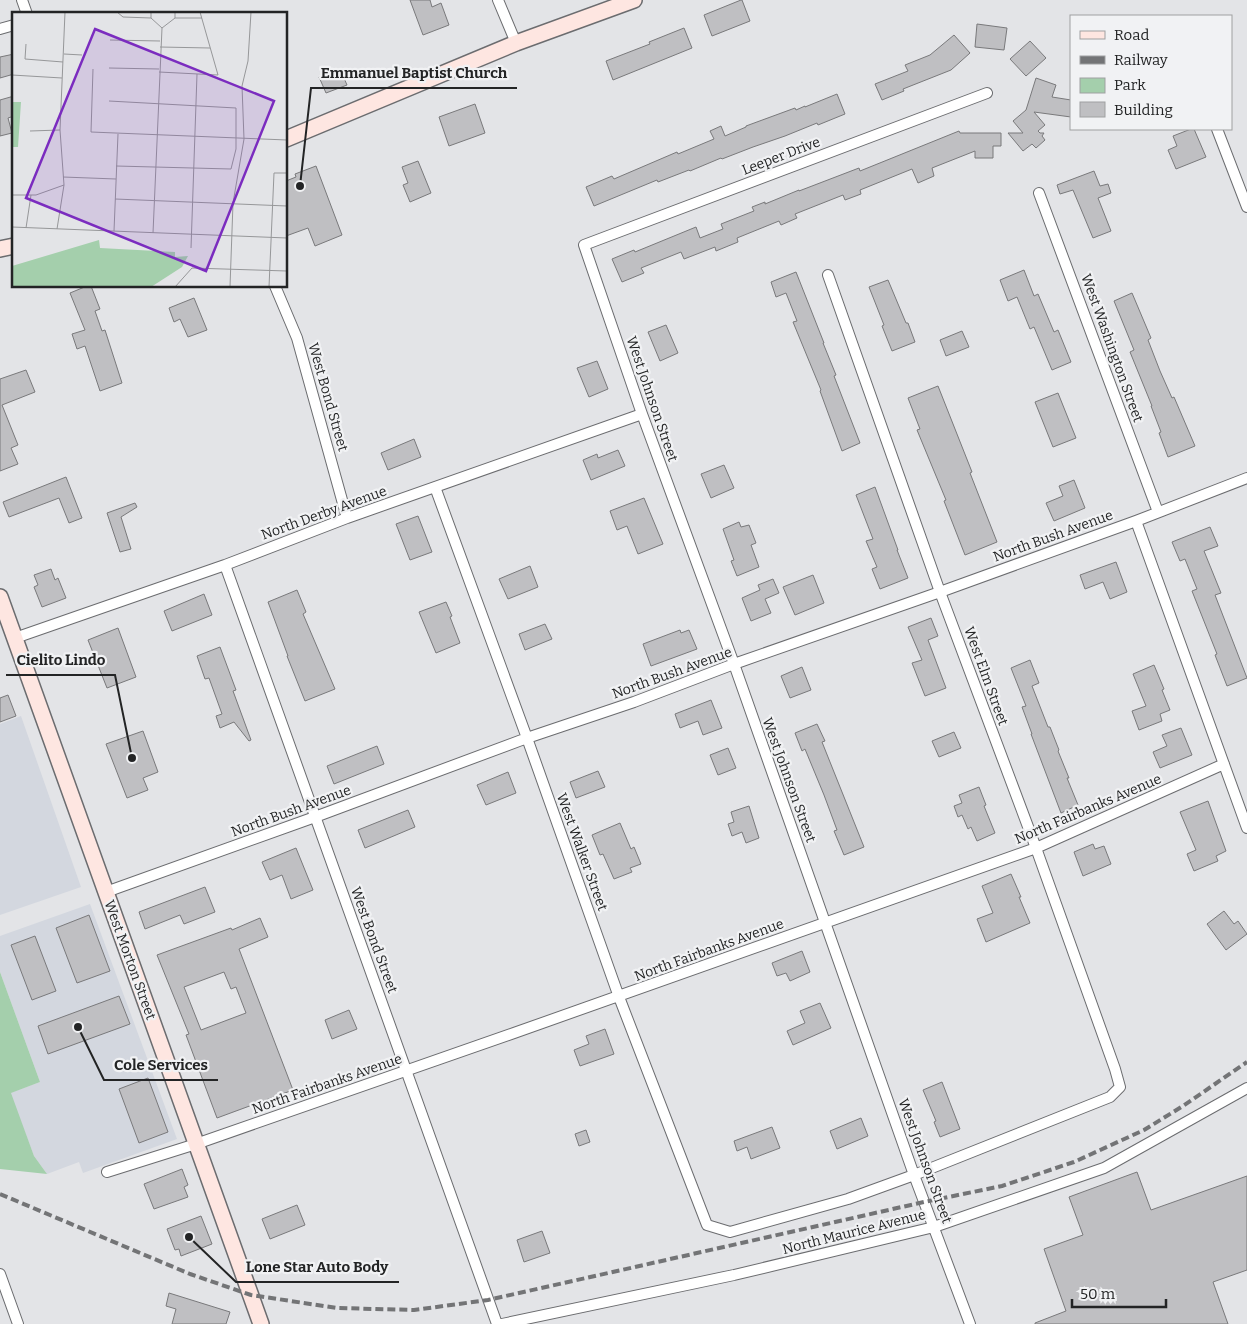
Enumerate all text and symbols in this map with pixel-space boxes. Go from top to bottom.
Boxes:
inset map [12,12,288,288]
legend [1070,15,1232,130]
text: Road [1114,26,1149,44]
text: Railway [1114,51,1168,69]
callout: Emmanuel Baptist Church [311,58,517,88]
text: Emmanuel Baptist Church [321,64,508,82]
text: Park [1114,76,1146,94]
text: Building [1114,101,1173,119]
street label: Leeper Drive [740,133,822,179]
street label: West Washington Street [1077,271,1147,425]
street label: West Johnson Street [623,334,681,464]
street label: West Bond Street [304,341,352,453]
street label: North Derby Avenue [259,482,389,544]
street label: North Bush Avenue [991,506,1115,566]
street label: West Elm Street [960,624,1012,728]
street label: North Bush Avenue [610,643,734,703]
callout: Cielito Lindo [6,645,115,675]
text: Cielito Lindo [16,651,106,669]
street label: West Johnson Street [759,715,819,845]
street label: North Fairbanks Avenue [1012,770,1164,848]
street label: North Bush Avenue [229,781,353,841]
street label: West Walker Street [553,791,611,913]
street label: West Bond Street [347,884,401,996]
street label: West Morton Street [100,898,160,1022]
street label: North Fairbanks Avenue [632,915,786,985]
callout: Cole Services [104,1050,218,1080]
street label: North Fairbanks Avenue [250,1050,404,1118]
text: Cole Services [114,1056,208,1074]
street label: West Johnson Street [895,1096,955,1226]
street label: North Maurice Avenue [781,1206,927,1258]
callout: Lone Star Auto Body [236,1252,399,1282]
text: Lone Star Auto Body [246,1258,389,1276]
scale bar [1072,1276,1166,1308]
text: 50 m [1080,1285,1116,1303]

